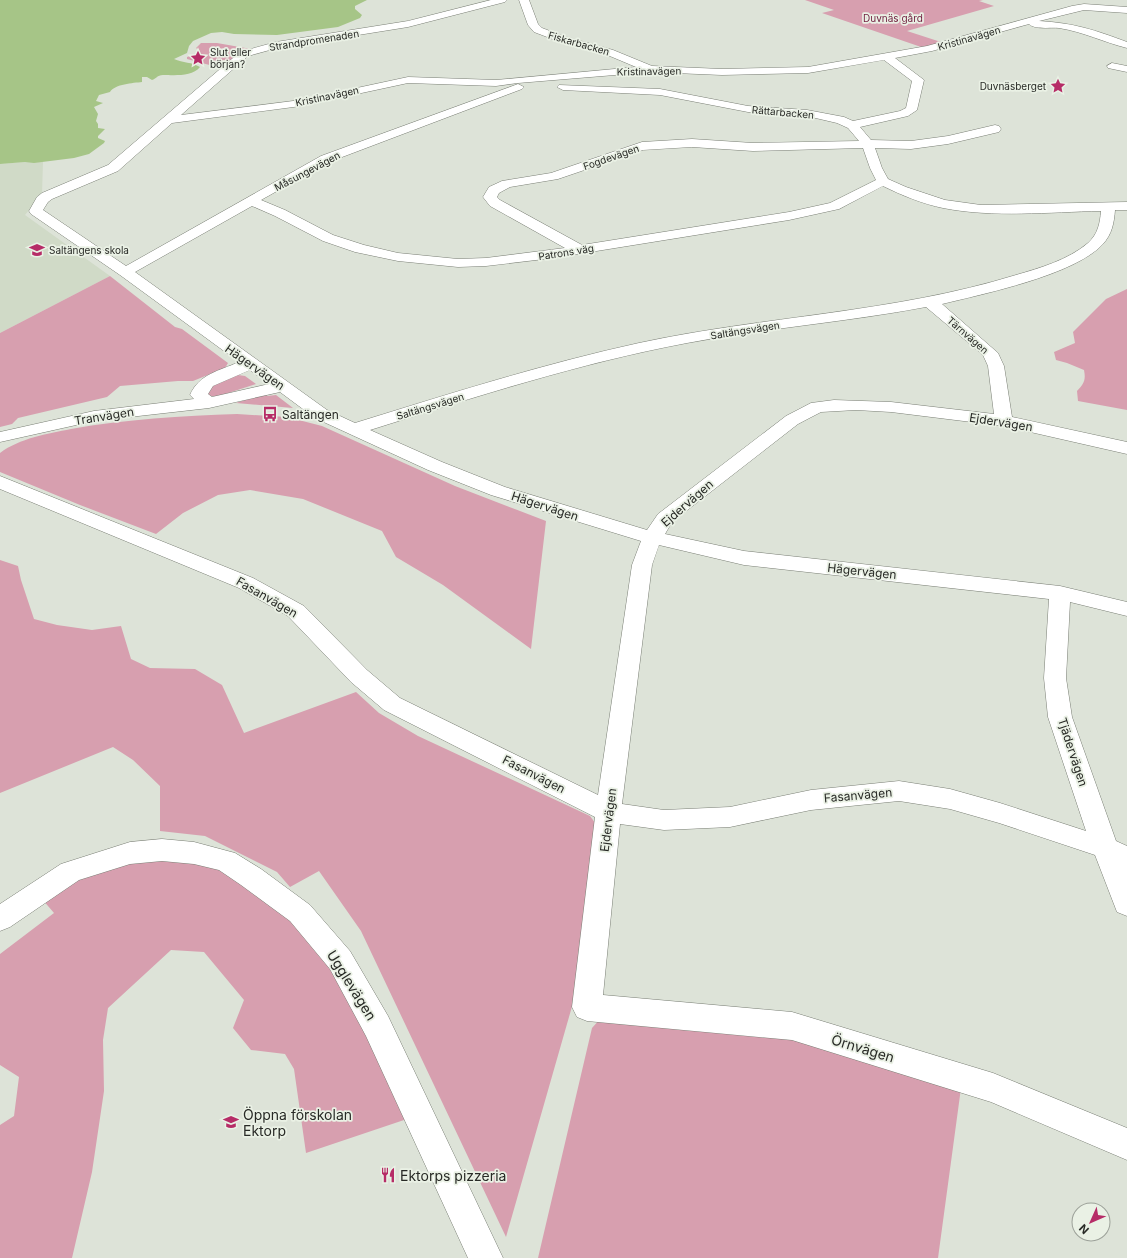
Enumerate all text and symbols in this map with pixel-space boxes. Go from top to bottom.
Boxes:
park label: Duvnäs gård [863,12,923,24]
street label: Kristinavägen [936,23,1002,53]
street label: Strandpromenaden [268,27,360,53]
street label: Fiskarbacken [547,29,611,57]
place label: Slut eller början? [210,46,251,70]
place icon: Slut eller början? [189,49,207,67]
street label: Kristinavägen [617,64,681,78]
place icon: Duvnäsberget [1049,77,1067,95]
place label: Duvnäsberget [980,80,1047,92]
street label: Kristinavägen [294,83,360,109]
street label: Rättarbacken [751,103,815,121]
street label: Fogdevägen [581,142,641,172]
street label: Måsungevägen [272,149,342,193]
school or university icon: Saltängens skola [28,241,46,259]
street label: Patrons väg [537,242,595,262]
place label: Saltängens skola [49,244,129,256]
street label: Tärnvägen [945,314,991,356]
street label: Saltängsvägen [710,319,781,341]
street label: Hägervägen [222,341,288,393]
street label: Saltängsvägen [395,390,465,422]
street label: Tranvägen [73,404,135,428]
bus stop icon: Saltängen [261,405,279,423]
place label: Saltängen [282,407,339,422]
street label: Ejdervägen [968,410,1034,434]
street label: Ejdervägen [658,476,716,530]
street label: Hägervägen [510,488,580,524]
street label: Hägervägen [827,560,897,582]
street label: Fasanvägen [234,573,300,621]
street label: Tjädervägen [1055,716,1091,788]
street label: Fasanvägen [500,752,568,796]
street label: Fasanvägen [823,785,893,805]
street label: Ejdervägen [597,787,619,853]
street label: Ugglevägen [324,947,380,1023]
street label: Örnvägen [829,1030,897,1066]
place label: Öppna förskolan Ektorp [243,1106,352,1139]
school or university icon: Öppna förskolan Ektorp [222,1113,240,1131]
restaurant icon: Ektorps pizzeria [379,1166,397,1184]
place label: Ektorps pizzeria [400,1167,506,1184]
north arrow [1071,1202,1111,1242]
text: N [1076,1221,1092,1237]

